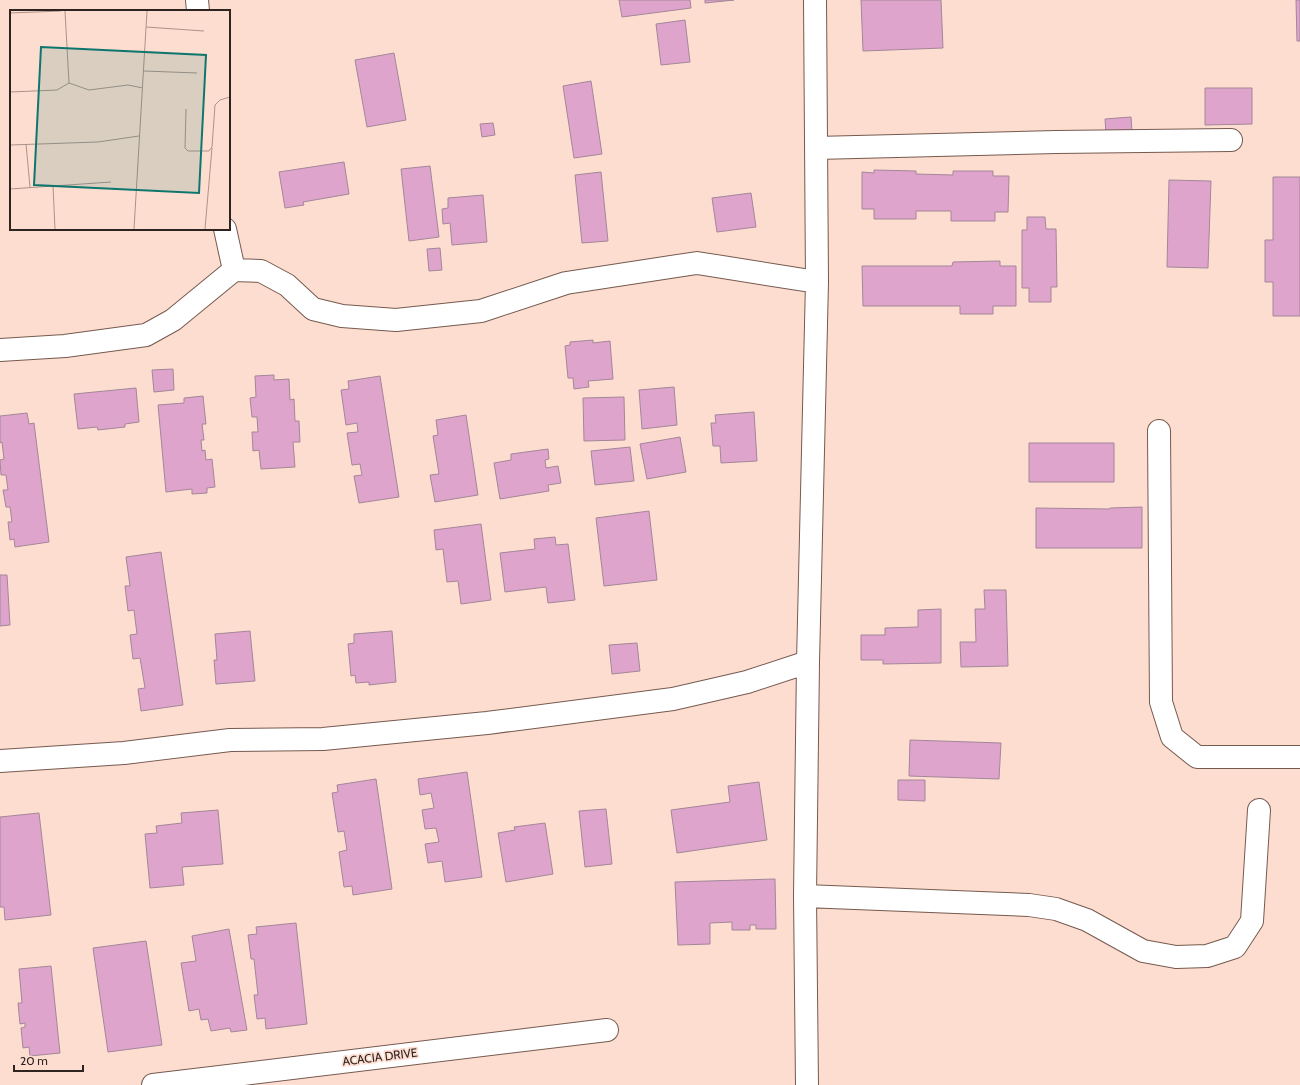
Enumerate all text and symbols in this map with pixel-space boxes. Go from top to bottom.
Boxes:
inset map [10,10,230,230]
street label: ACACIA DRIVE [342,1044,419,1069]
scale bar [14,1047,83,1073]
text: 20 m [20,1053,48,1068]

